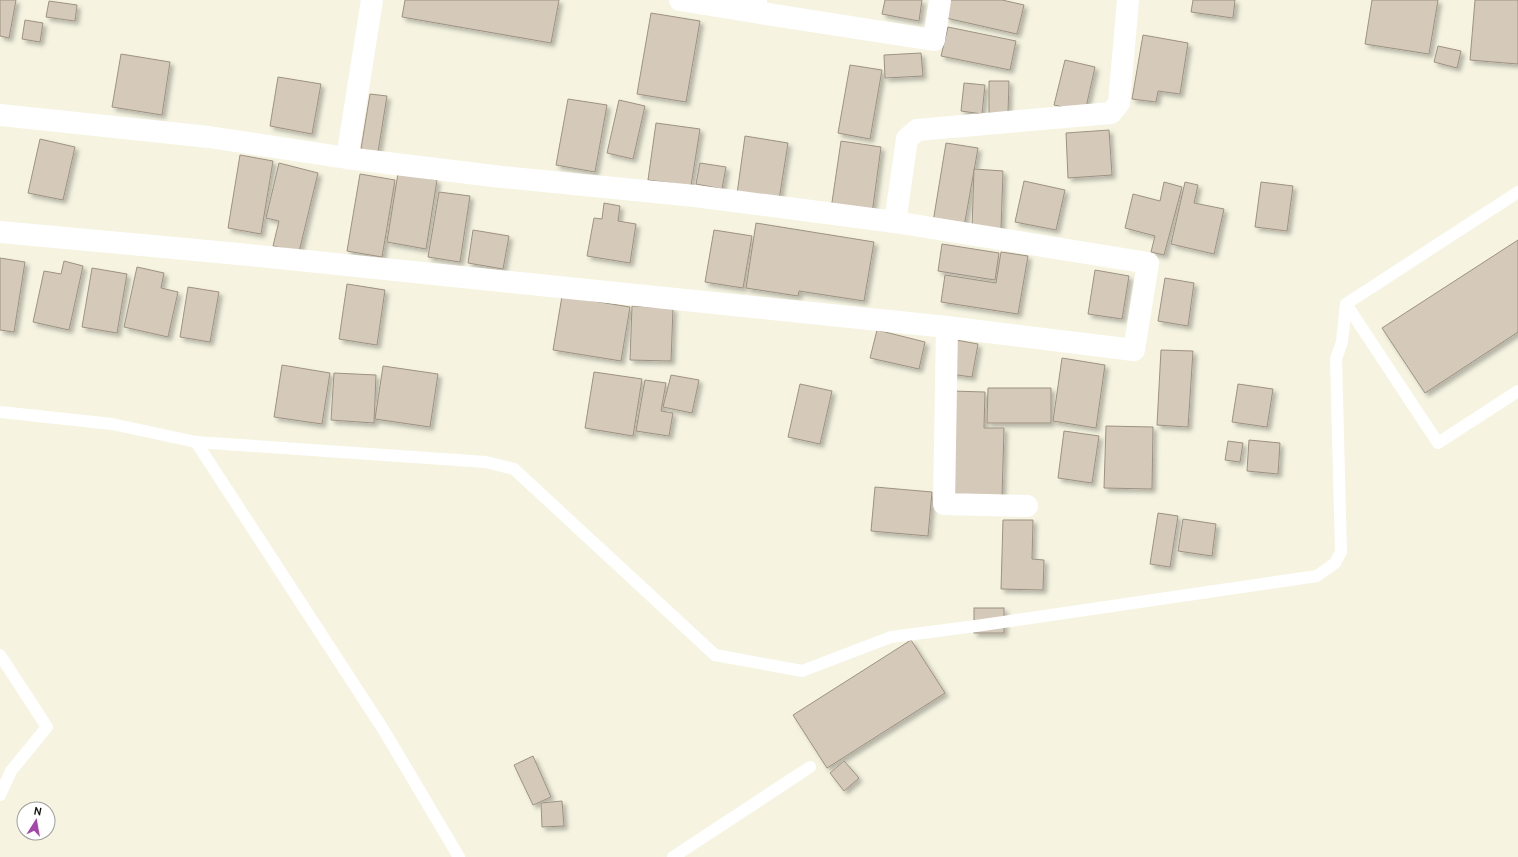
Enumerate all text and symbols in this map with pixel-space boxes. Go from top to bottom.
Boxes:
north arrow [16,801,56,841]
text: N [33,804,43,819]

